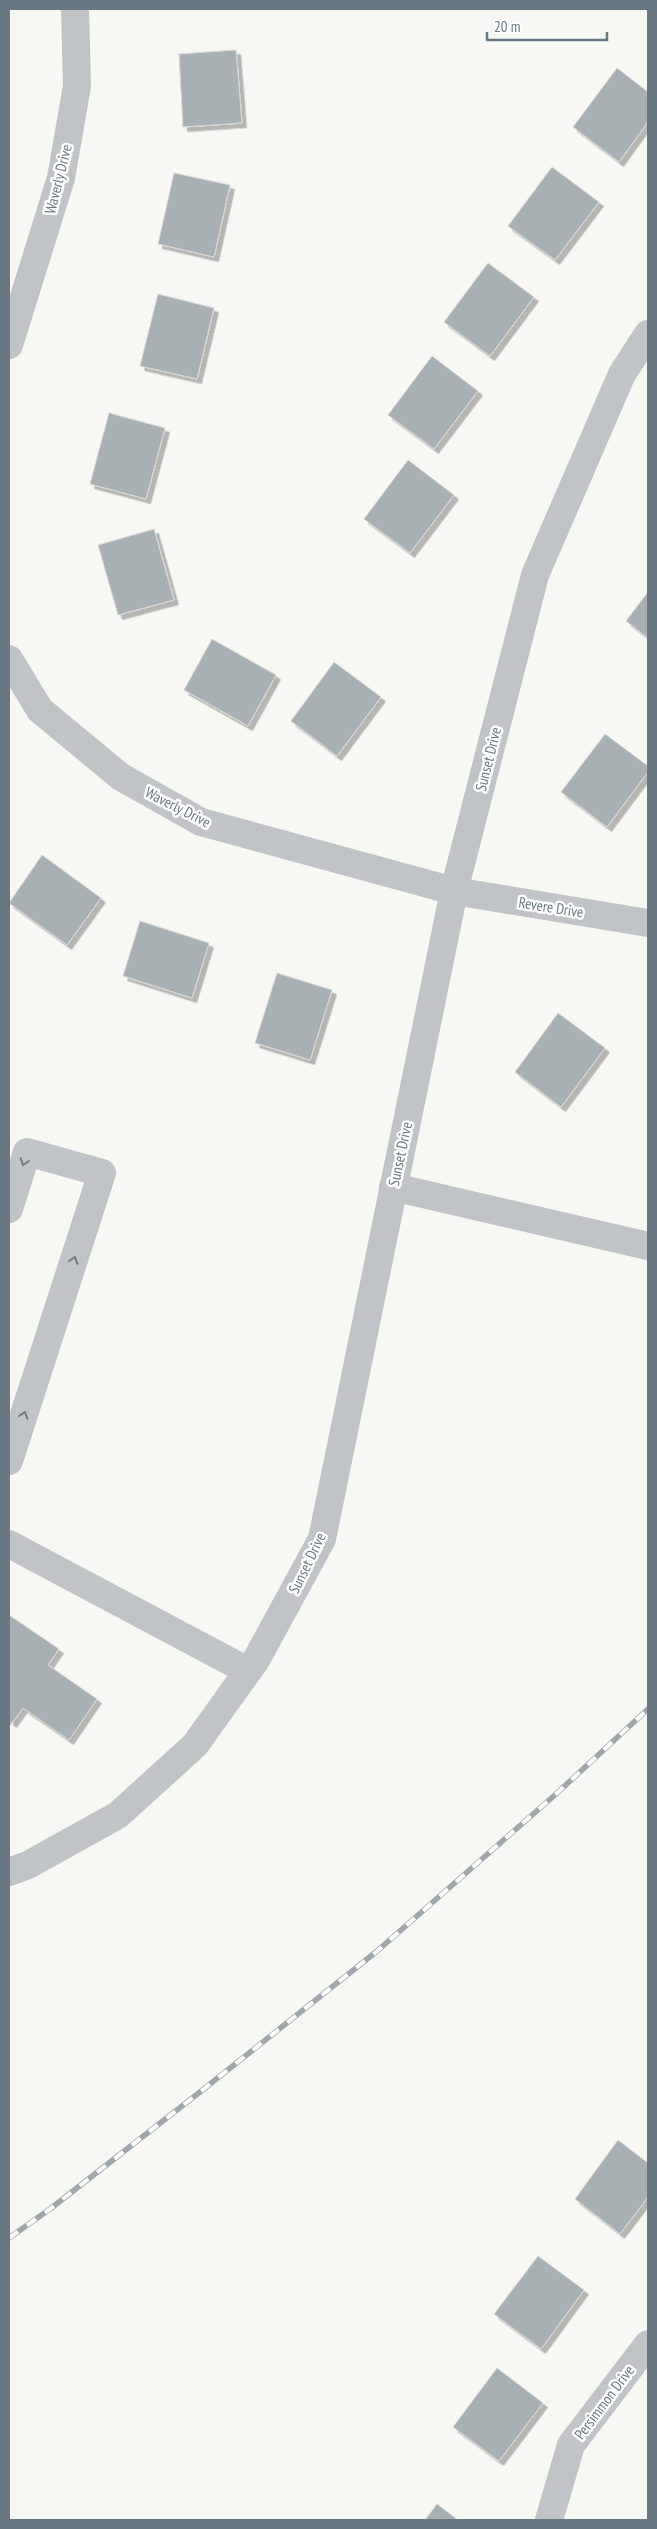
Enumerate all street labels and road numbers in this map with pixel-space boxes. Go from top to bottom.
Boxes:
street label: Waverly Drive [40,142,76,216]
street label: Sunset Drive [471,725,505,793]
street label: Waverly Drive [142,782,214,832]
street label: Revere Drive [517,893,585,921]
street label: Sunset Drive [384,1120,416,1188]
street label: Sunset Drive [284,1529,330,1597]
street label: Persimmon Drive [570,2361,638,2443]

